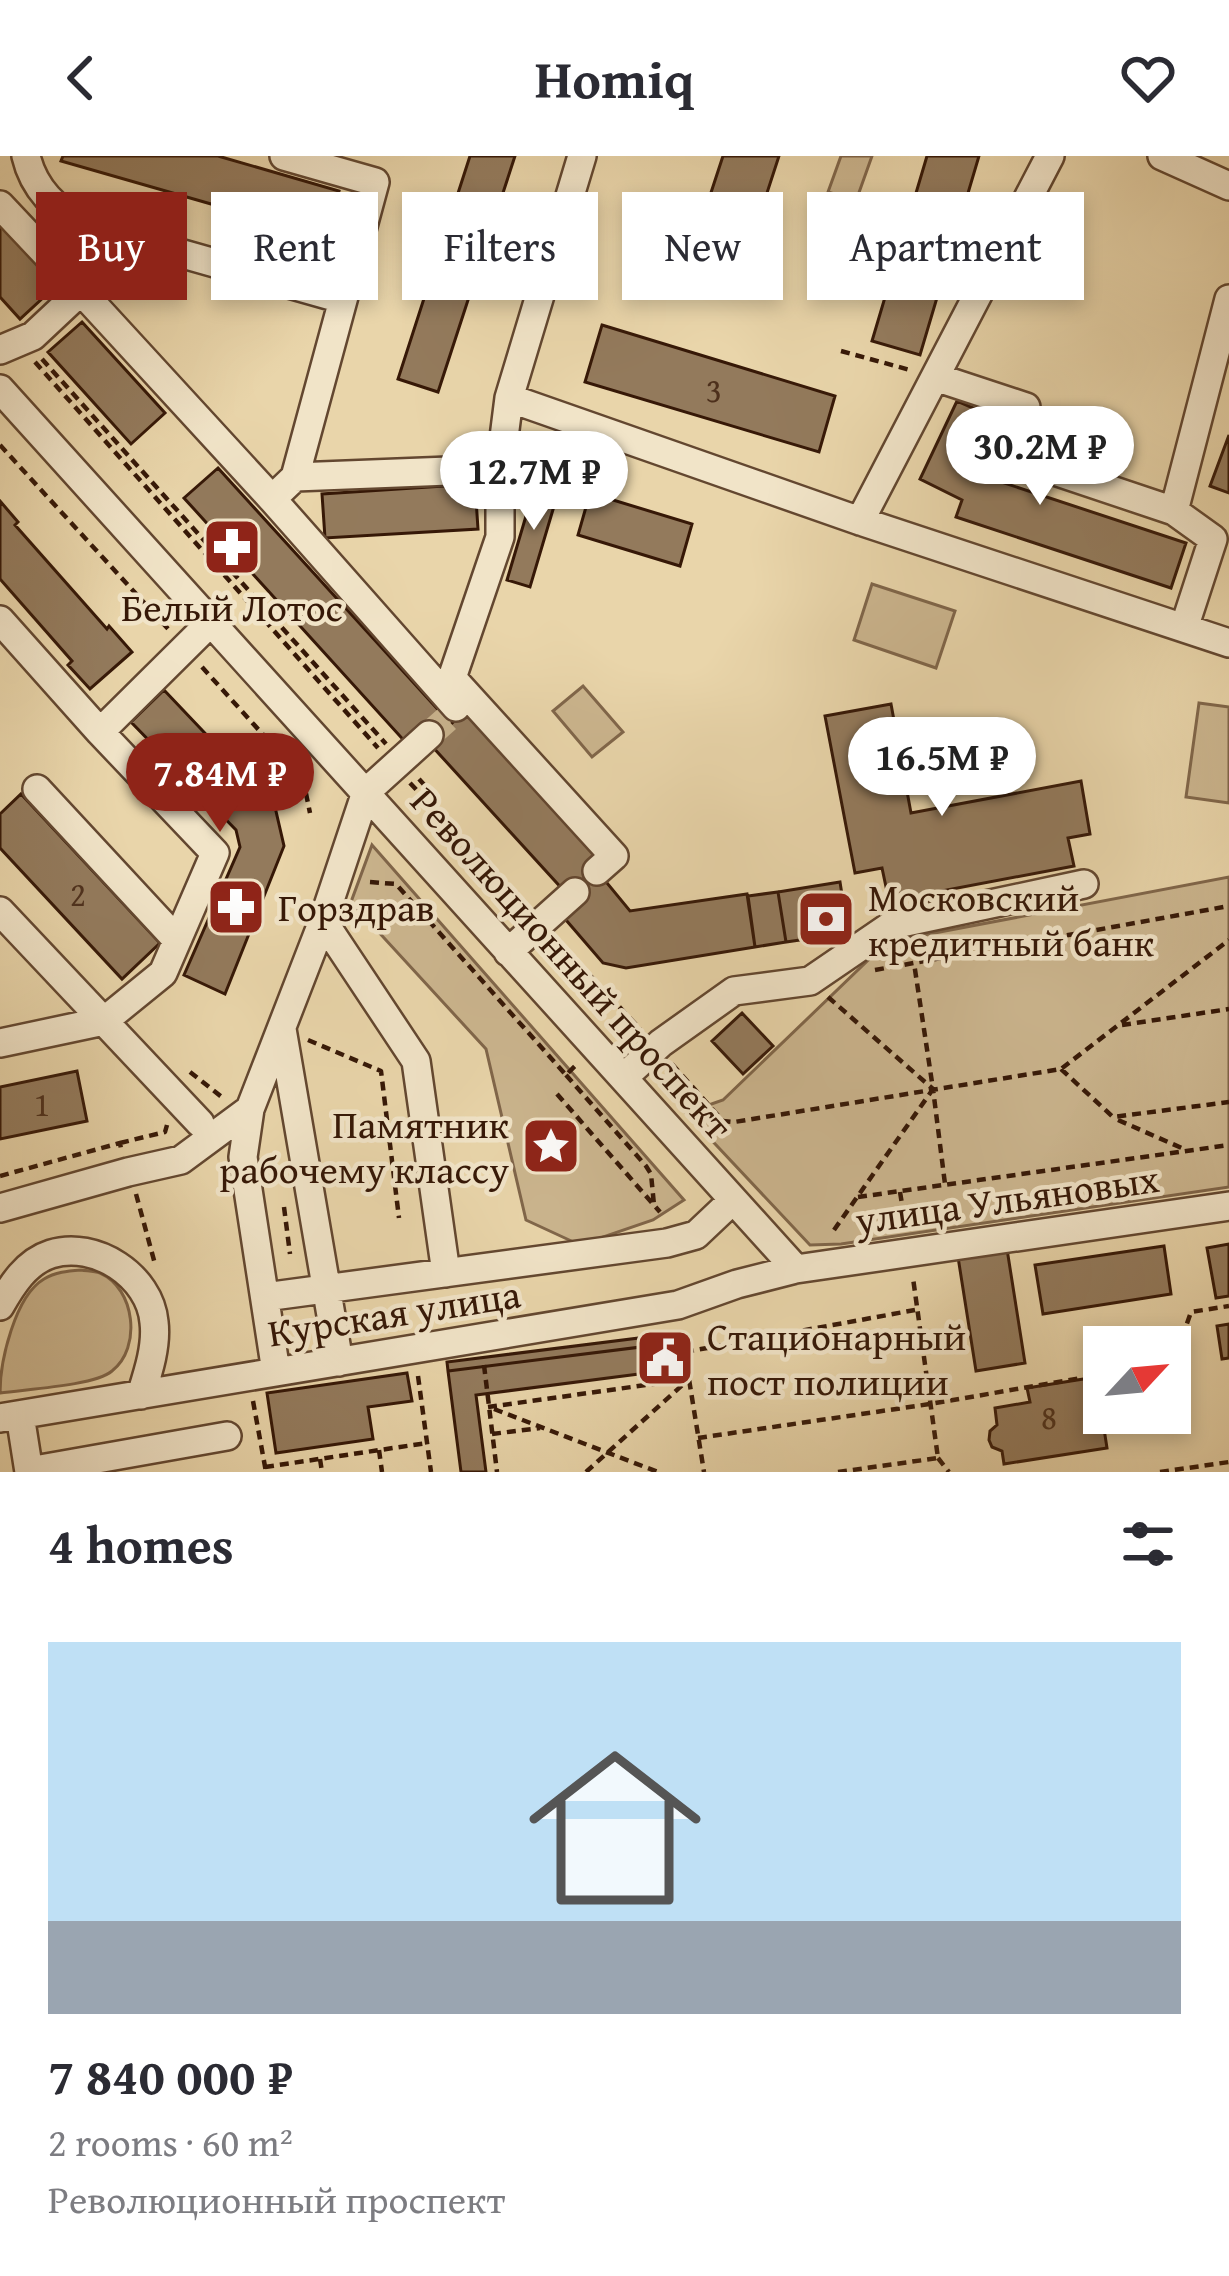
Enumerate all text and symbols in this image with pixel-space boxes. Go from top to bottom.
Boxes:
text: Homiq [535,39,694,118]
icon: back [48,45,114,111]
icon: heart [1115,45,1181,111]
chip: Buy [36,192,187,300]
chip: Rent [211,192,378,300]
chip: Filters [402,192,598,300]
chip: New [622,192,783,300]
chip: Apartment [807,192,1084,300]
house number: 3 [706,366,722,414]
pin: 30.2M ₽ [929,406,1151,508]
text: 30.2M ₽ [973,416,1107,473]
pin: 12.7M ₽ [423,431,645,533]
text: 12.7M ₽ [467,441,601,498]
pharmacy icon: Белый Лотос [201,516,263,578]
place label: Белый Лотос [121,578,343,635]
pin: 16.5M ₽ [831,717,1053,819]
text: 16.5M ₽ [875,727,1009,784]
pin: 7.84M ₽ [109,733,331,835]
text: 7.84M ₽ [153,743,287,800]
street label: Революционный проспект [398,774,747,1152]
place label: Московский кредитный банк [868,868,1155,970]
house number: 2 [70,870,86,918]
pharmacy icon: Горздрав [205,876,267,938]
place label: Горздрав [278,878,435,935]
bank icon: Московский кредитный банк [795,888,857,950]
house number: 1 [34,1080,50,1128]
place label: Памятник рабочему классу [219,1095,510,1197]
place icon: Памятник рабочему классу [520,1115,582,1177]
street label: улица Ульяновых [850,1149,1163,1248]
street label: Курская улица [264,1264,525,1361]
place label: Стационарный пост полиции [707,1307,966,1409]
north arrow [1083,1326,1191,1434]
map controls [1083,1326,1191,1434]
public building icon: Стационарный пост полиции [634,1327,696,1389]
house number: 8 [1041,1393,1057,1441]
text: 4 homes [48,1507,234,1582]
icon: filters [1115,1511,1181,1577]
icon: home [507,1720,723,1936]
text: 7 840 000 ₽ [48,2038,293,2113]
text: 2 rooms · 60 m² [48,2113,293,2170]
text: Революционный проспект [48,2170,505,2227]

